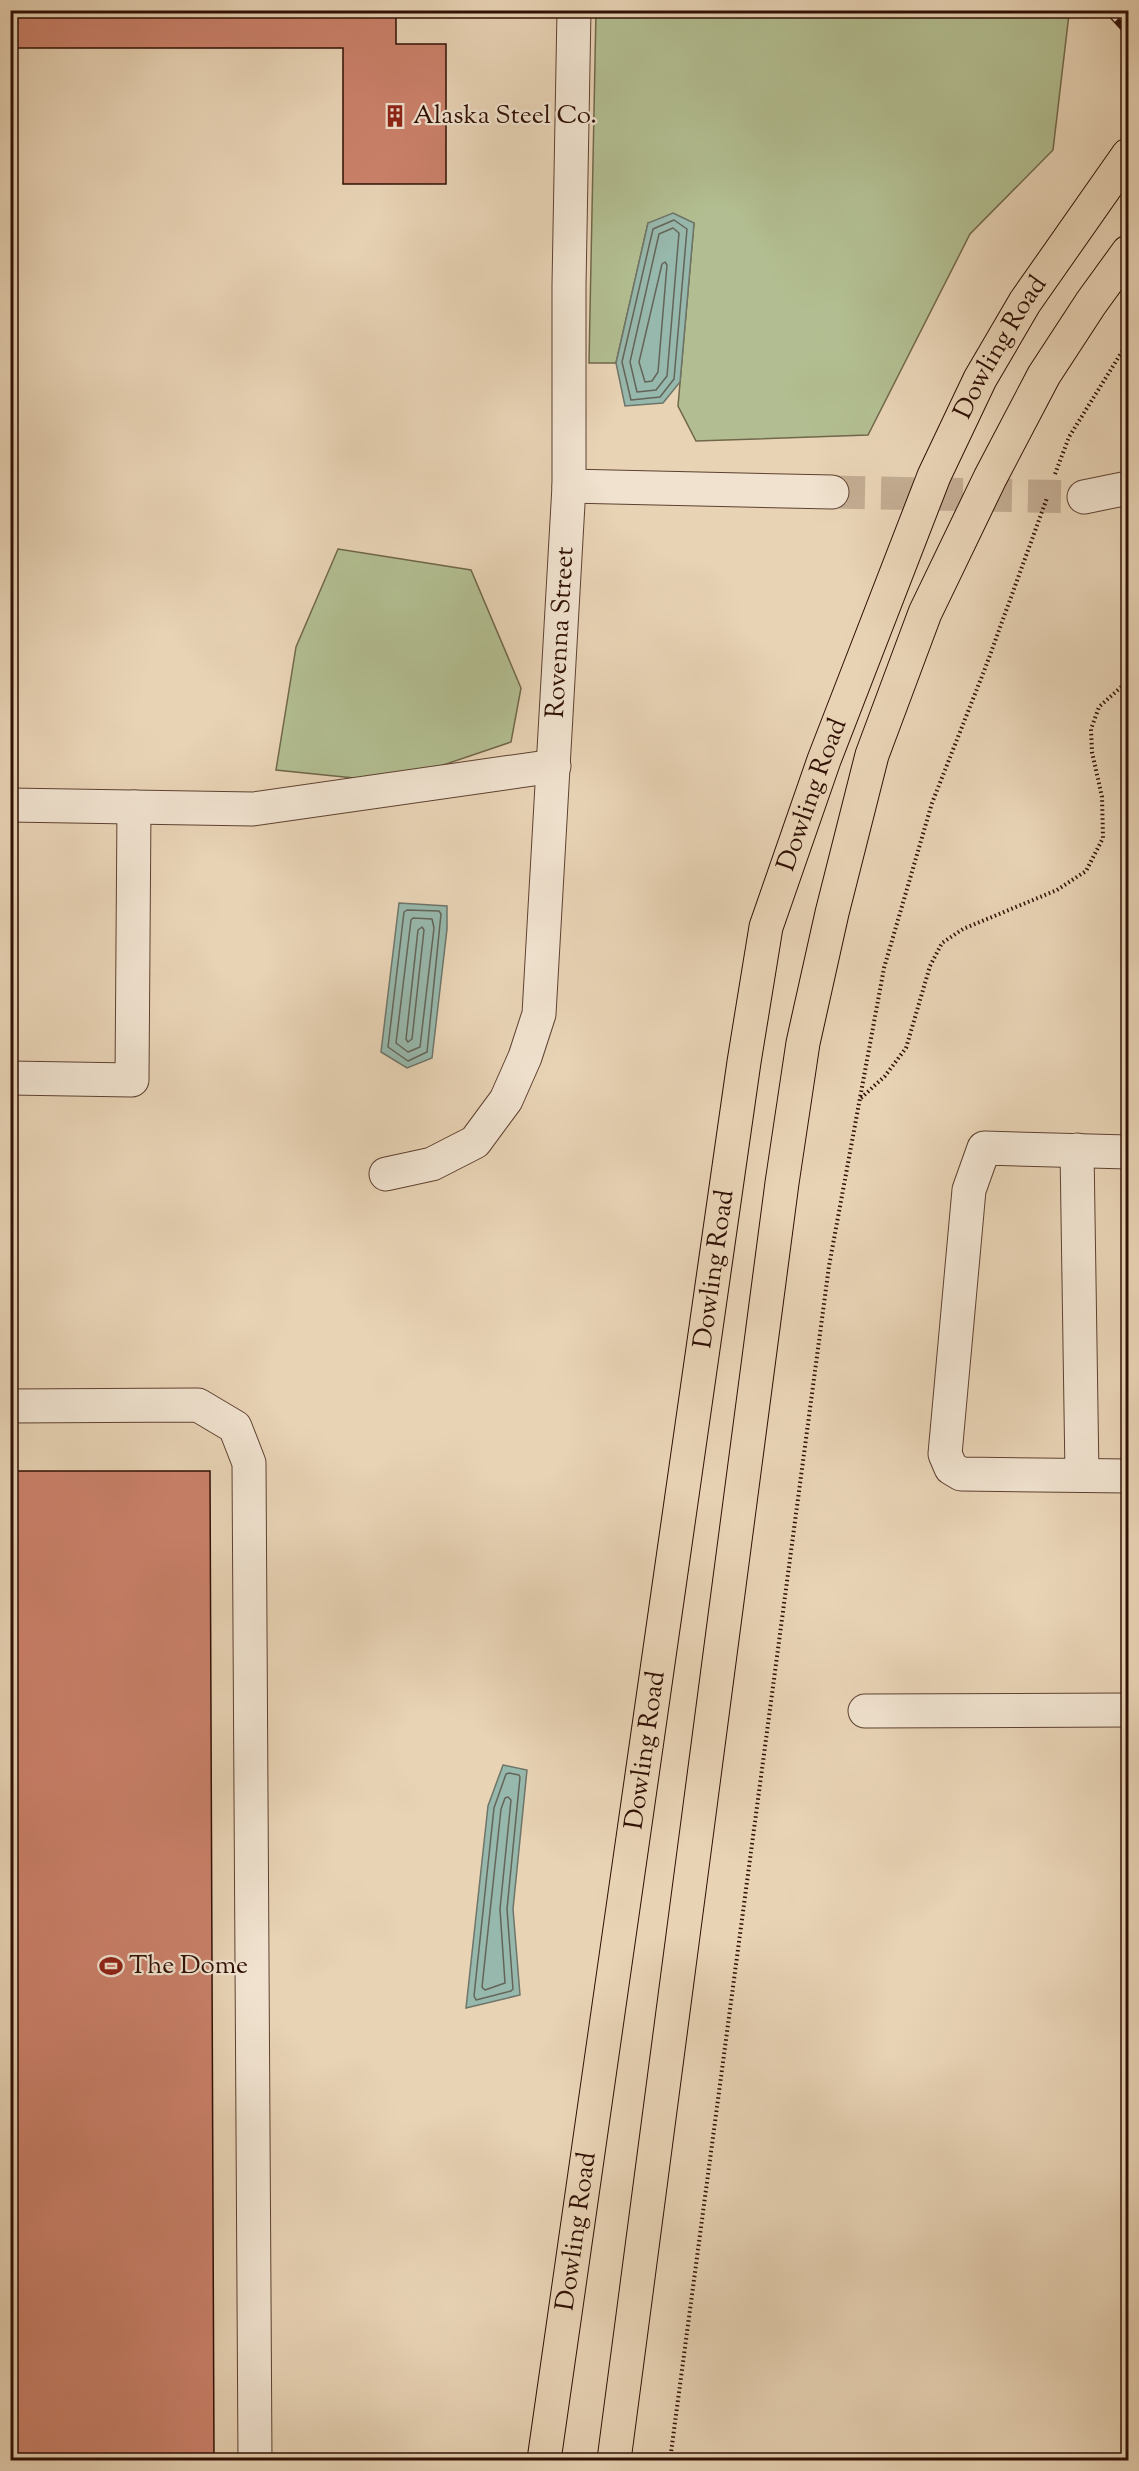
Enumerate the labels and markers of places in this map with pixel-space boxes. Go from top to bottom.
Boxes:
place label: Alaska Steel Co. [413,98,597,135]
building icon: Alaska Steel Co. [382,103,408,129]
place label: The Dome [129,1948,248,1985]
sports icon: The Dome [98,1953,124,1979]

